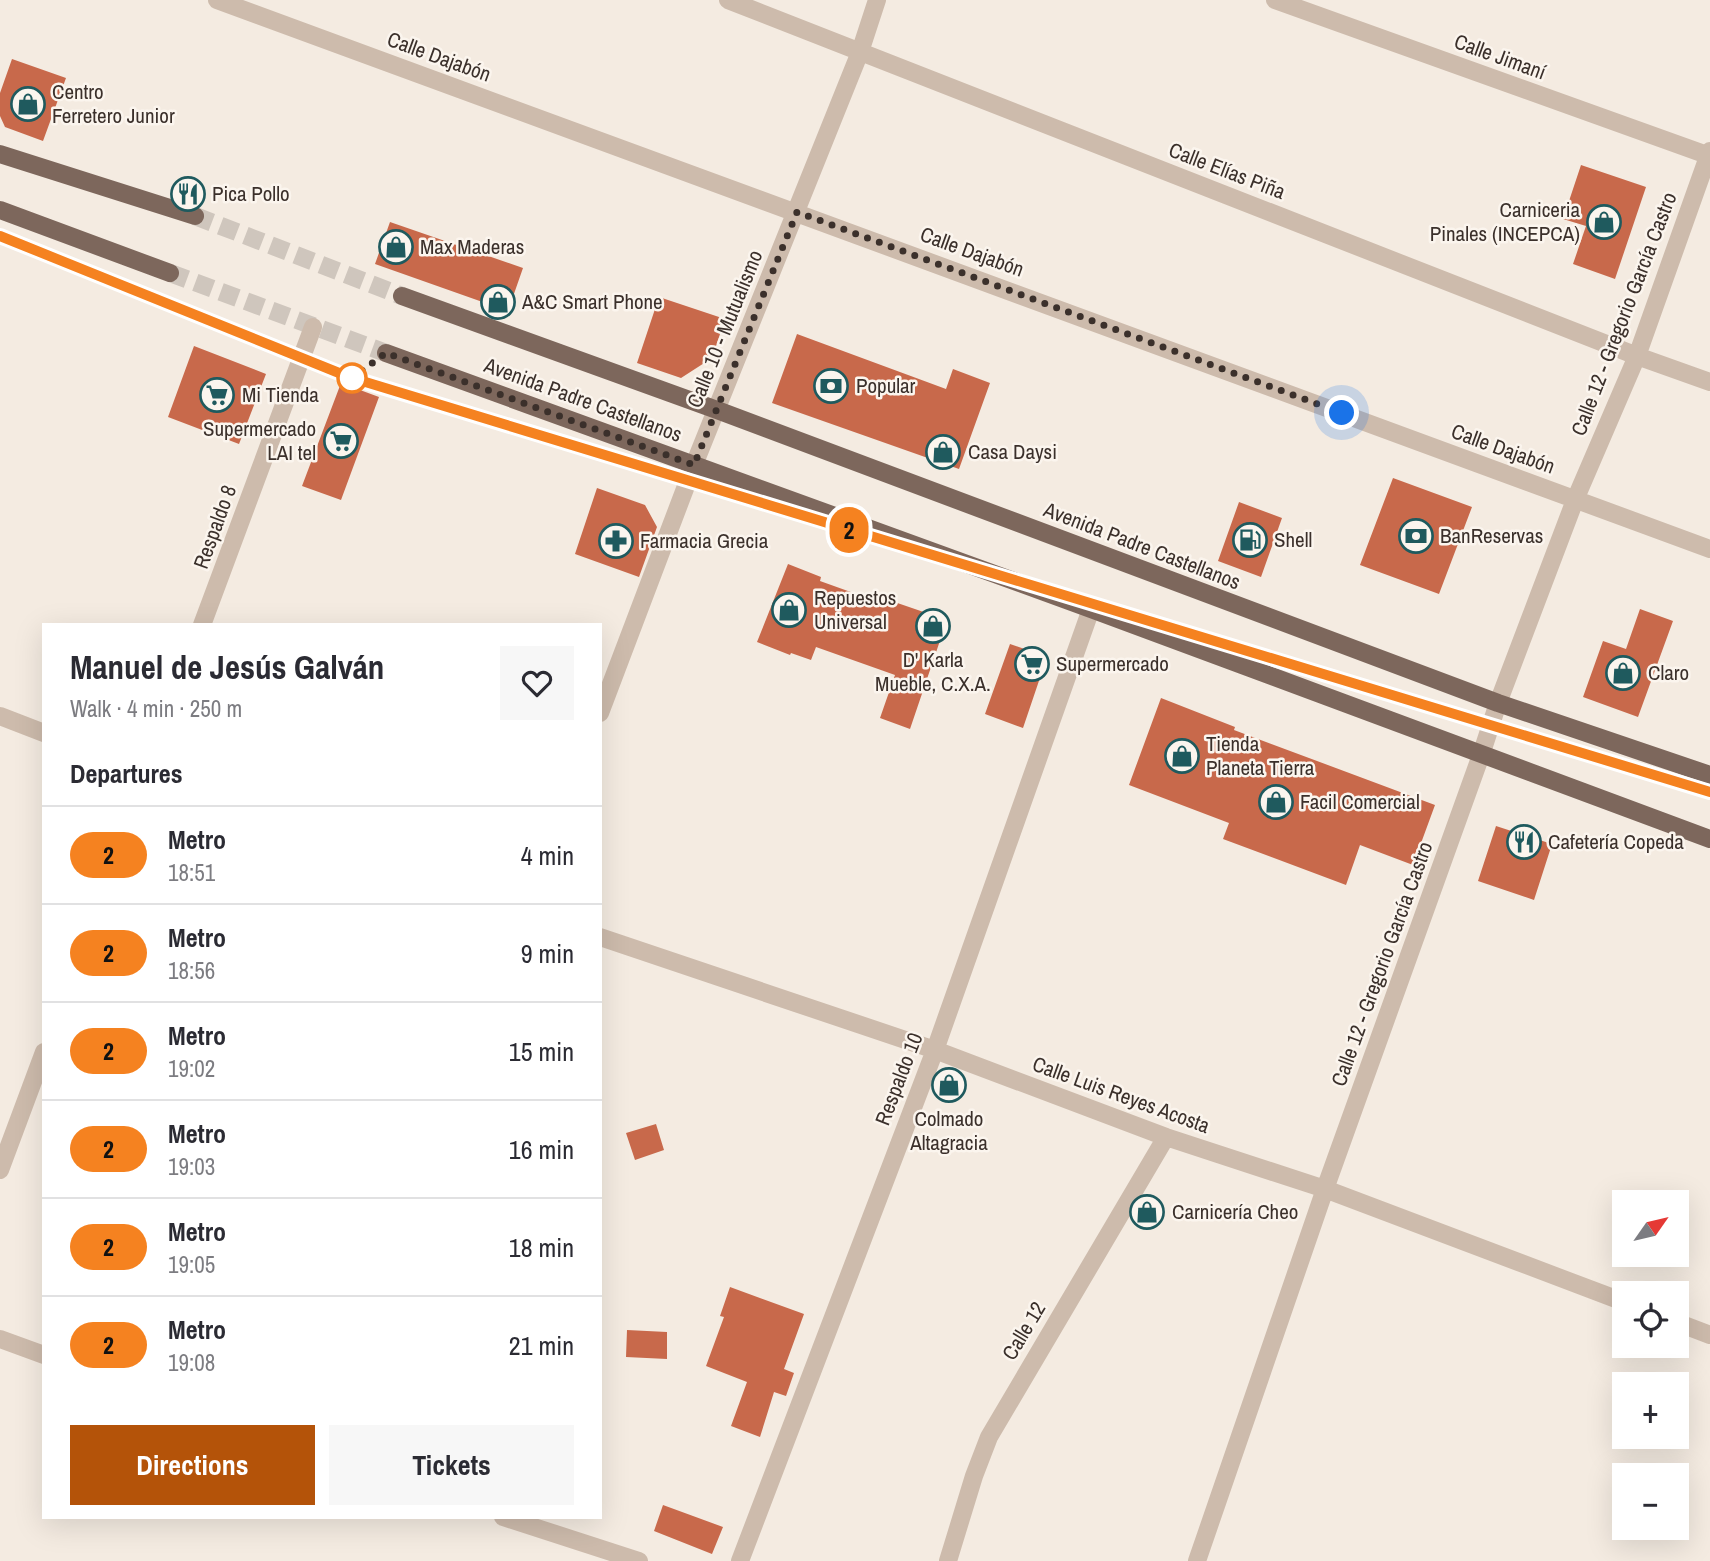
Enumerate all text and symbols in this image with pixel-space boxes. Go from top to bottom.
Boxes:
street label: Calle Dajabón [383,24,495,89]
street label: Calle Jimaní [1450,27,1550,87]
place label: Centro Ferretero Junior [52,77,175,130]
shop icon: Centro Ferretero Junior [9,85,47,123]
street label: Calle Elías Piña [1165,135,1290,206]
restaurant icon: Pica Pollo [169,175,207,213]
place label: Pica Pollo [212,179,290,208]
street label: Calle 12 - Gregorio García Castro [1564,188,1683,440]
place label: Carniceria Pinales (INCEPCA) [1430,195,1580,248]
shop icon: Carniceria Pinales (INCEPCA) [1585,203,1623,241]
street label: Calle Dajabón [916,219,1028,284]
shop icon: Max Maderas [377,228,415,266]
place label: Max Maderas [420,232,524,261]
street label: Calle 10 - Mutualismo [680,246,769,412]
shop icon: A&C Smart Phone [479,283,517,321]
place label: A&C Smart Phone [521,287,663,316]
street label: Avenida Padre Castellanos [479,350,686,449]
unlabelled marker [337,363,367,393]
bank icon: Popular [812,367,850,405]
place label: Popular [856,371,916,400]
supermarket icon: Mi Tienda [198,376,236,414]
place label: Mi Tienda [242,380,319,409]
your location [1324,395,1359,430]
place label: Supermercado LAI tel [203,414,316,467]
street label: Calle Dajabón [1447,416,1559,481]
supermarket icon: Supermercado LAI tel [322,422,360,460]
shop icon: Casa Daysi [924,433,962,471]
place label: Casa Daysi [968,437,1057,466]
street label: Respaldo 8 [186,481,243,573]
street label: Avenida Padre Castellanos [1039,494,1245,596]
line badge: 2 [826,507,872,553]
text: 2 [844,514,854,546]
bank icon: BanReservas [1397,517,1435,555]
fuel station icon: Shell [1231,521,1269,559]
place label: BanReservas [1440,521,1543,550]
pharmacy icon: Farmacia Grecia [597,522,635,560]
place label: Shell [1274,525,1312,554]
place label: Farmacia Grecia [640,526,769,555]
place label: Repuestos Universal [814,583,896,636]
shop icon: Repuestos Universal [770,591,808,629]
shop icon: D' Karla Mueble, C.X.A. [914,607,952,645]
text: Manuel de Jesús Galván [70,645,384,689]
place label: D' Karla Mueble, C.X.A. [875,645,991,698]
supermarket icon: Supermercado [1013,645,1051,683]
button: heart [500,646,574,720]
place label: Supermercado [1056,649,1169,678]
shop icon: Claro [1604,654,1642,692]
place label: Claro [1648,658,1689,687]
text: Walk · 4 min · 250 m [70,693,242,724]
place label: Tienda Planeta Tierra [1206,729,1315,782]
shop icon: Tienda Planeta Tierra [1163,737,1201,775]
text: Departures [70,756,183,791]
shop icon: Facil Comercial [1257,783,1295,821]
place label: Facil Comercial [1300,787,1420,816]
text: Metro [168,822,226,857]
restaurant icon: Cafetería Copeda [1505,823,1543,861]
place label: Cafetería Copeda [1548,827,1684,856]
street label: Calle 12 - Gregorio García Castro [1324,837,1439,1090]
text: 4 min [521,838,574,873]
text: 2 [103,839,114,871]
text: 18:51 [168,857,215,888]
text: Metro [168,920,226,955]
text: 9 min [521,936,574,971]
text: 2 [103,937,114,969]
text: 18:56 [168,955,215,986]
text: Metro [168,1018,226,1053]
street label: Respaldo 10 [868,1028,929,1129]
text: 15 min [509,1034,574,1069]
text: 2 [103,1035,114,1067]
street label: Calle Luis Reyes Acosta [1029,1049,1214,1140]
text: 19:02 [168,1053,215,1084]
shop icon: Colmado Altagracia [930,1066,968,1104]
place label: Colmado Altagracia [909,1104,988,1157]
text: Metro [168,1116,226,1151]
text: 16 min [509,1132,574,1167]
text: 2 [103,1133,114,1165]
text: 19:03 [168,1151,215,1182]
north arrow [1612,1190,1689,1267]
map controls [1612,1190,1689,1540]
shop icon: Carnicería Cheo [1128,1193,1166,1231]
place label: Carnicería Cheo [1172,1197,1298,1226]
text: Metro [168,1214,226,1249]
text: 18 min [509,1230,574,1265]
text: 2 [103,1231,114,1263]
text: 19:05 [168,1249,215,1280]
button: locate [1612,1281,1689,1358]
street label: Calle 12 [995,1296,1052,1365]
text: Metro [168,1312,226,1347]
text: 21 min [509,1328,574,1363]
text: 2 [103,1329,114,1361]
text: 19:08 [168,1347,215,1378]
button: + [1612,1372,1689,1449]
button: Directions [70,1425,315,1505]
button: Tickets [329,1425,574,1505]
button: − [1612,1463,1689,1540]

